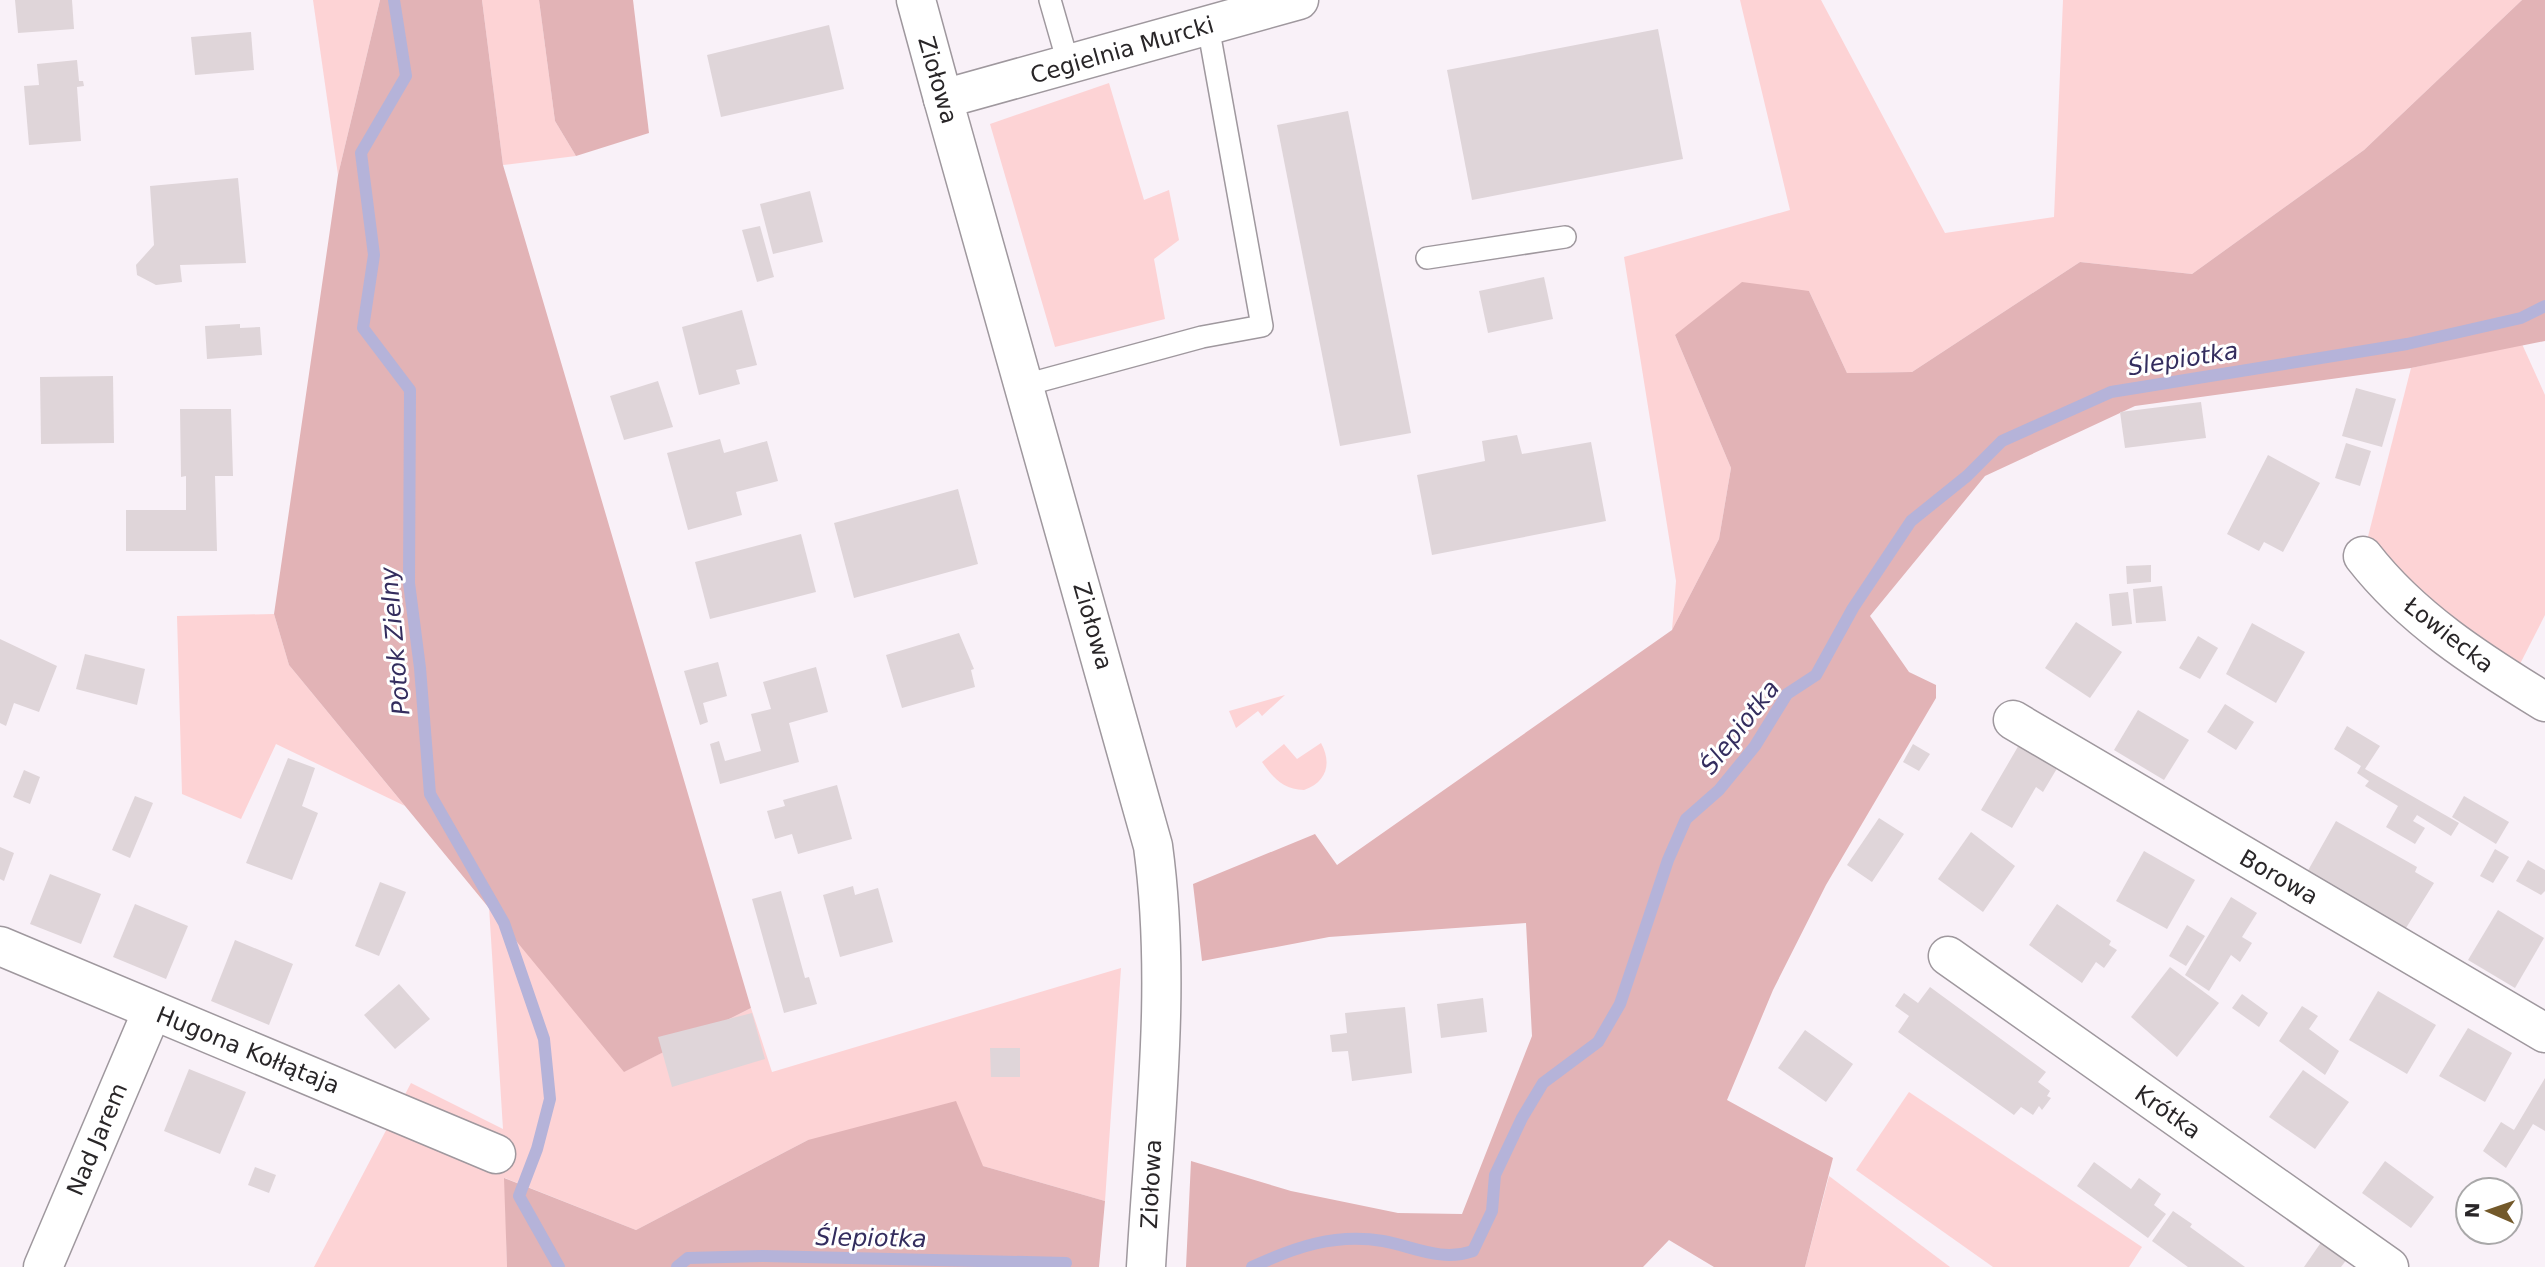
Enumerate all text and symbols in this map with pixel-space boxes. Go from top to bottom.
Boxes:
street label: Cegielnia Murcki [1027,11,1217,89]
street label: Ziołowa [913,33,963,127]
water label: Ślepiotka [2126,334,2240,382]
water label: Potok Zielny [375,565,415,716]
street label: Ziołowa [1068,579,1118,673]
street label: Łowiecka [2398,592,2499,678]
water label: Ślepiotka [1693,673,1785,779]
street label: Borowa [2235,844,2323,910]
street label: Hugona Kołłątaja [153,1001,343,1099]
street label: Nad Jarem [62,1079,132,1199]
street label: Krótka [2130,1080,2206,1144]
street label: Ziołowa [1136,1139,1166,1229]
north arrow [2454,1176,2524,1246]
text: N [2461,1202,2483,1219]
water label: Ślepiotka [815,1221,927,1253]

